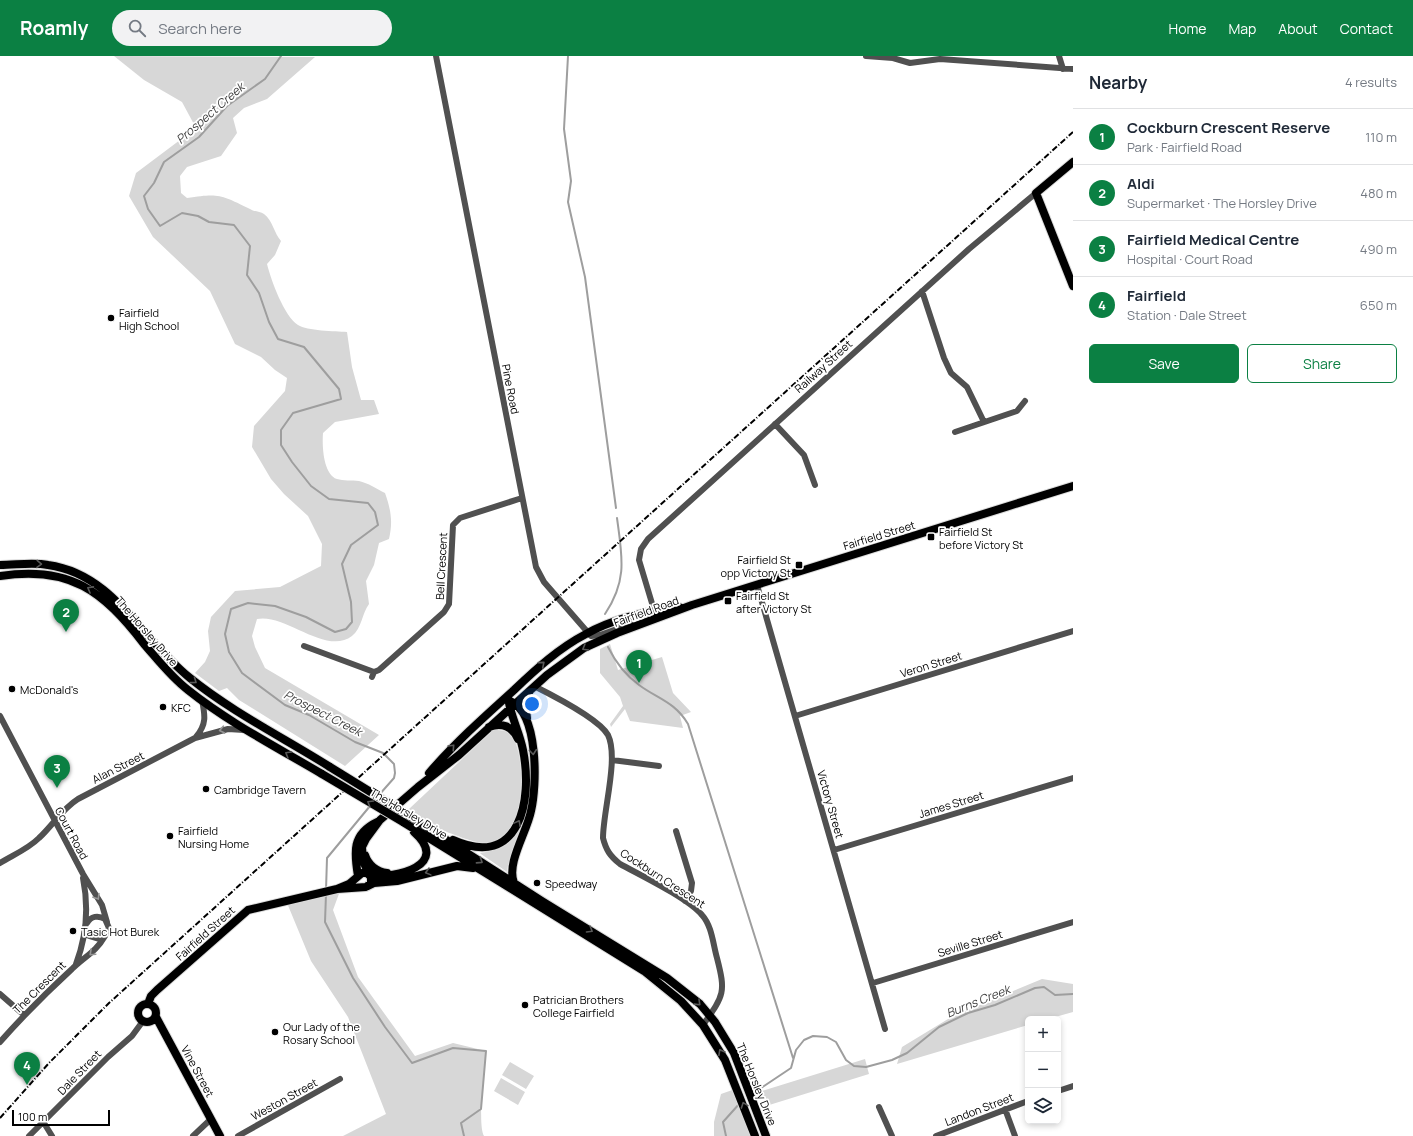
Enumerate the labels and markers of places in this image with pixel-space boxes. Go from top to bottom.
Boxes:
place label: Fairfield High School [119,305,179,333]
marker: Fairfield High School [106,313,116,323]
place label: Fairfield St before Victory St [939,524,1023,552]
marker: Fairfield St before Victory St [926,532,936,542]
place label: Fairfield St opp Victory St [720,552,791,580]
marker: Fairfield St opp Victory St [794,560,804,570]
place label: Fairfield St after Victory St [736,588,812,616]
marker: Fairfield St after Victory St [723,596,733,606]
pin: 2 [53,599,79,632]
pin: 1 [626,650,652,683]
place label: McDonald's [20,682,78,697]
marker: McDonald's [7,684,17,694]
place label: KFC [171,700,191,715]
marker: KFC [158,702,168,712]
pin: 3 [44,755,70,788]
place label: Cambridge Tavern [214,782,306,797]
marker: Cambridge Tavern [201,784,211,794]
place label: Fairfield Nursing Home [178,823,250,851]
marker: Fairfield Nursing Home [165,831,175,841]
place label: Speedway [545,876,598,891]
marker: Speedway [532,878,542,888]
place label: Tasic Hot Burek [81,924,160,939]
marker: Tasic Hot Burek [68,926,78,936]
place label: Patrician Brothers College Fairfield [533,992,624,1020]
marker: Patrician Brothers College Fairfield [520,1000,530,1010]
place label: Our Lady of the Rosary School [283,1019,360,1047]
marker: Our Lady of the Rosary School [270,1027,280,1037]
pin: 4 [14,1052,40,1085]

